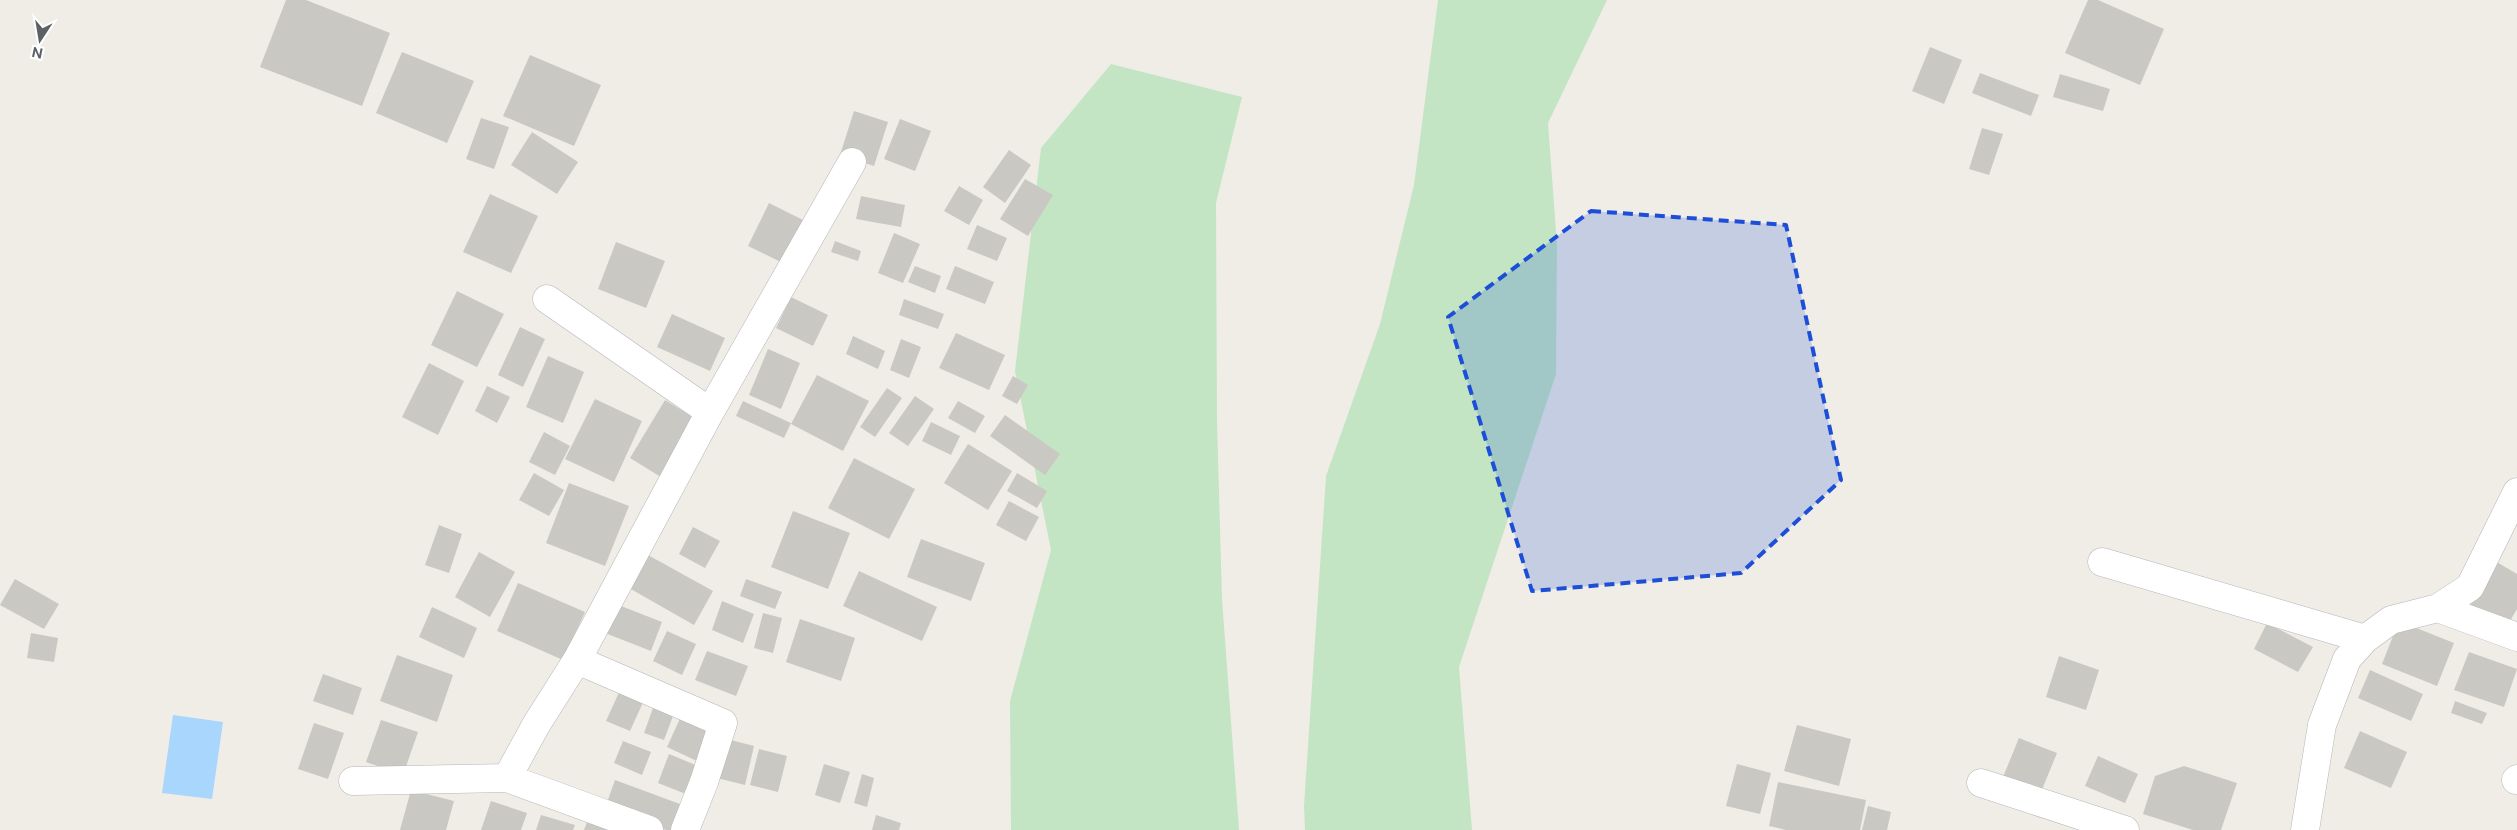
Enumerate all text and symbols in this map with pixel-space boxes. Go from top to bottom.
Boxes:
north arrow [15,15,65,65]
text: N [30,44,44,62]

